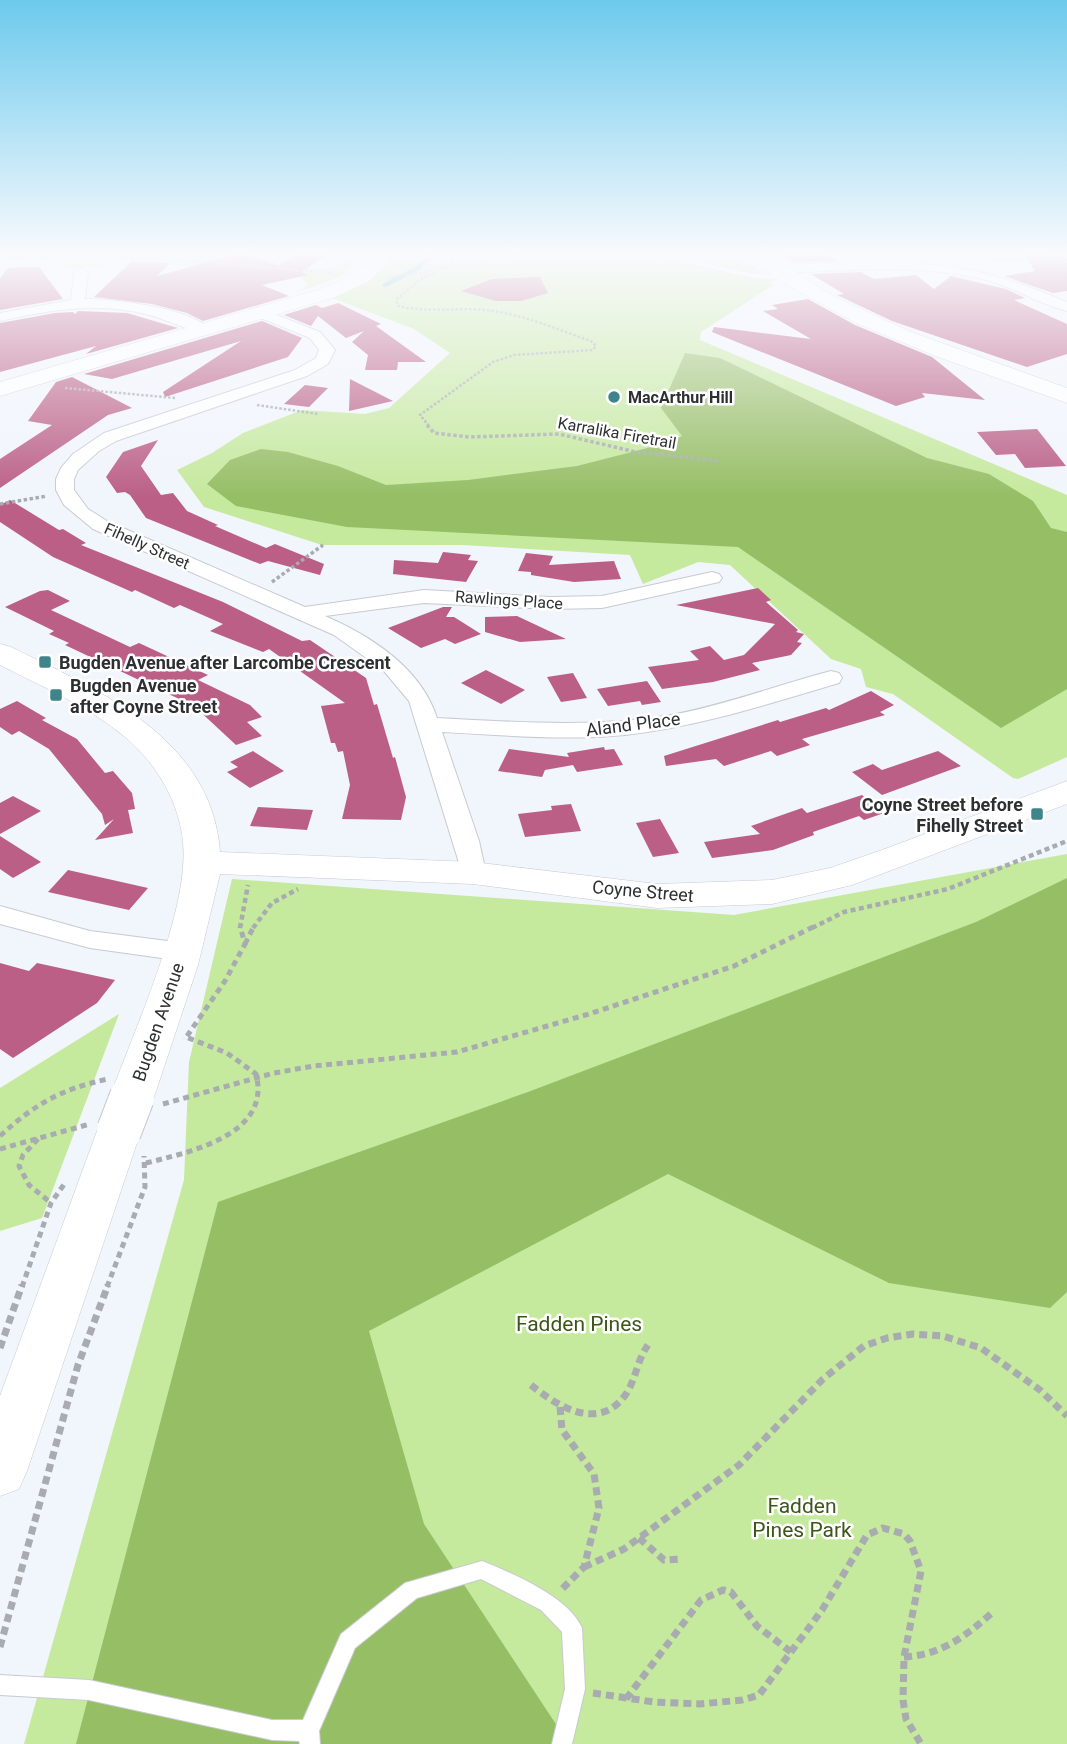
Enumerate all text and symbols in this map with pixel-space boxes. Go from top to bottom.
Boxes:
place label: MacArthur Hill [628,388,733,407]
marker: MacArthur Hill [606,389,622,405]
street label: Karralika Firetrail [556,413,678,453]
street label: Fihelly Street [101,519,193,573]
street label: Rawlings Place [454,587,564,613]
place label: Bugden Avenue after Larcombe Crescent [59,652,391,673]
marker: Bugden Avenue after Larcombe Crescent [37,654,53,670]
place label: Bugden Avenue after Coyne Street [70,675,217,717]
marker: Bugden Avenue after Coyne Street [48,687,64,703]
street label: Aland Place [585,708,681,740]
place label: Coyne Street before Fihelly Street [862,794,1023,836]
marker: Coyne Street before Fihelly Street [1029,806,1045,822]
street label: Coyne Street [591,876,695,906]
street label: Bugden Avenue [128,960,188,1084]
park label: Fadden Pines [516,1312,642,1336]
park label: Fadden Pines Park [752,1494,852,1542]

